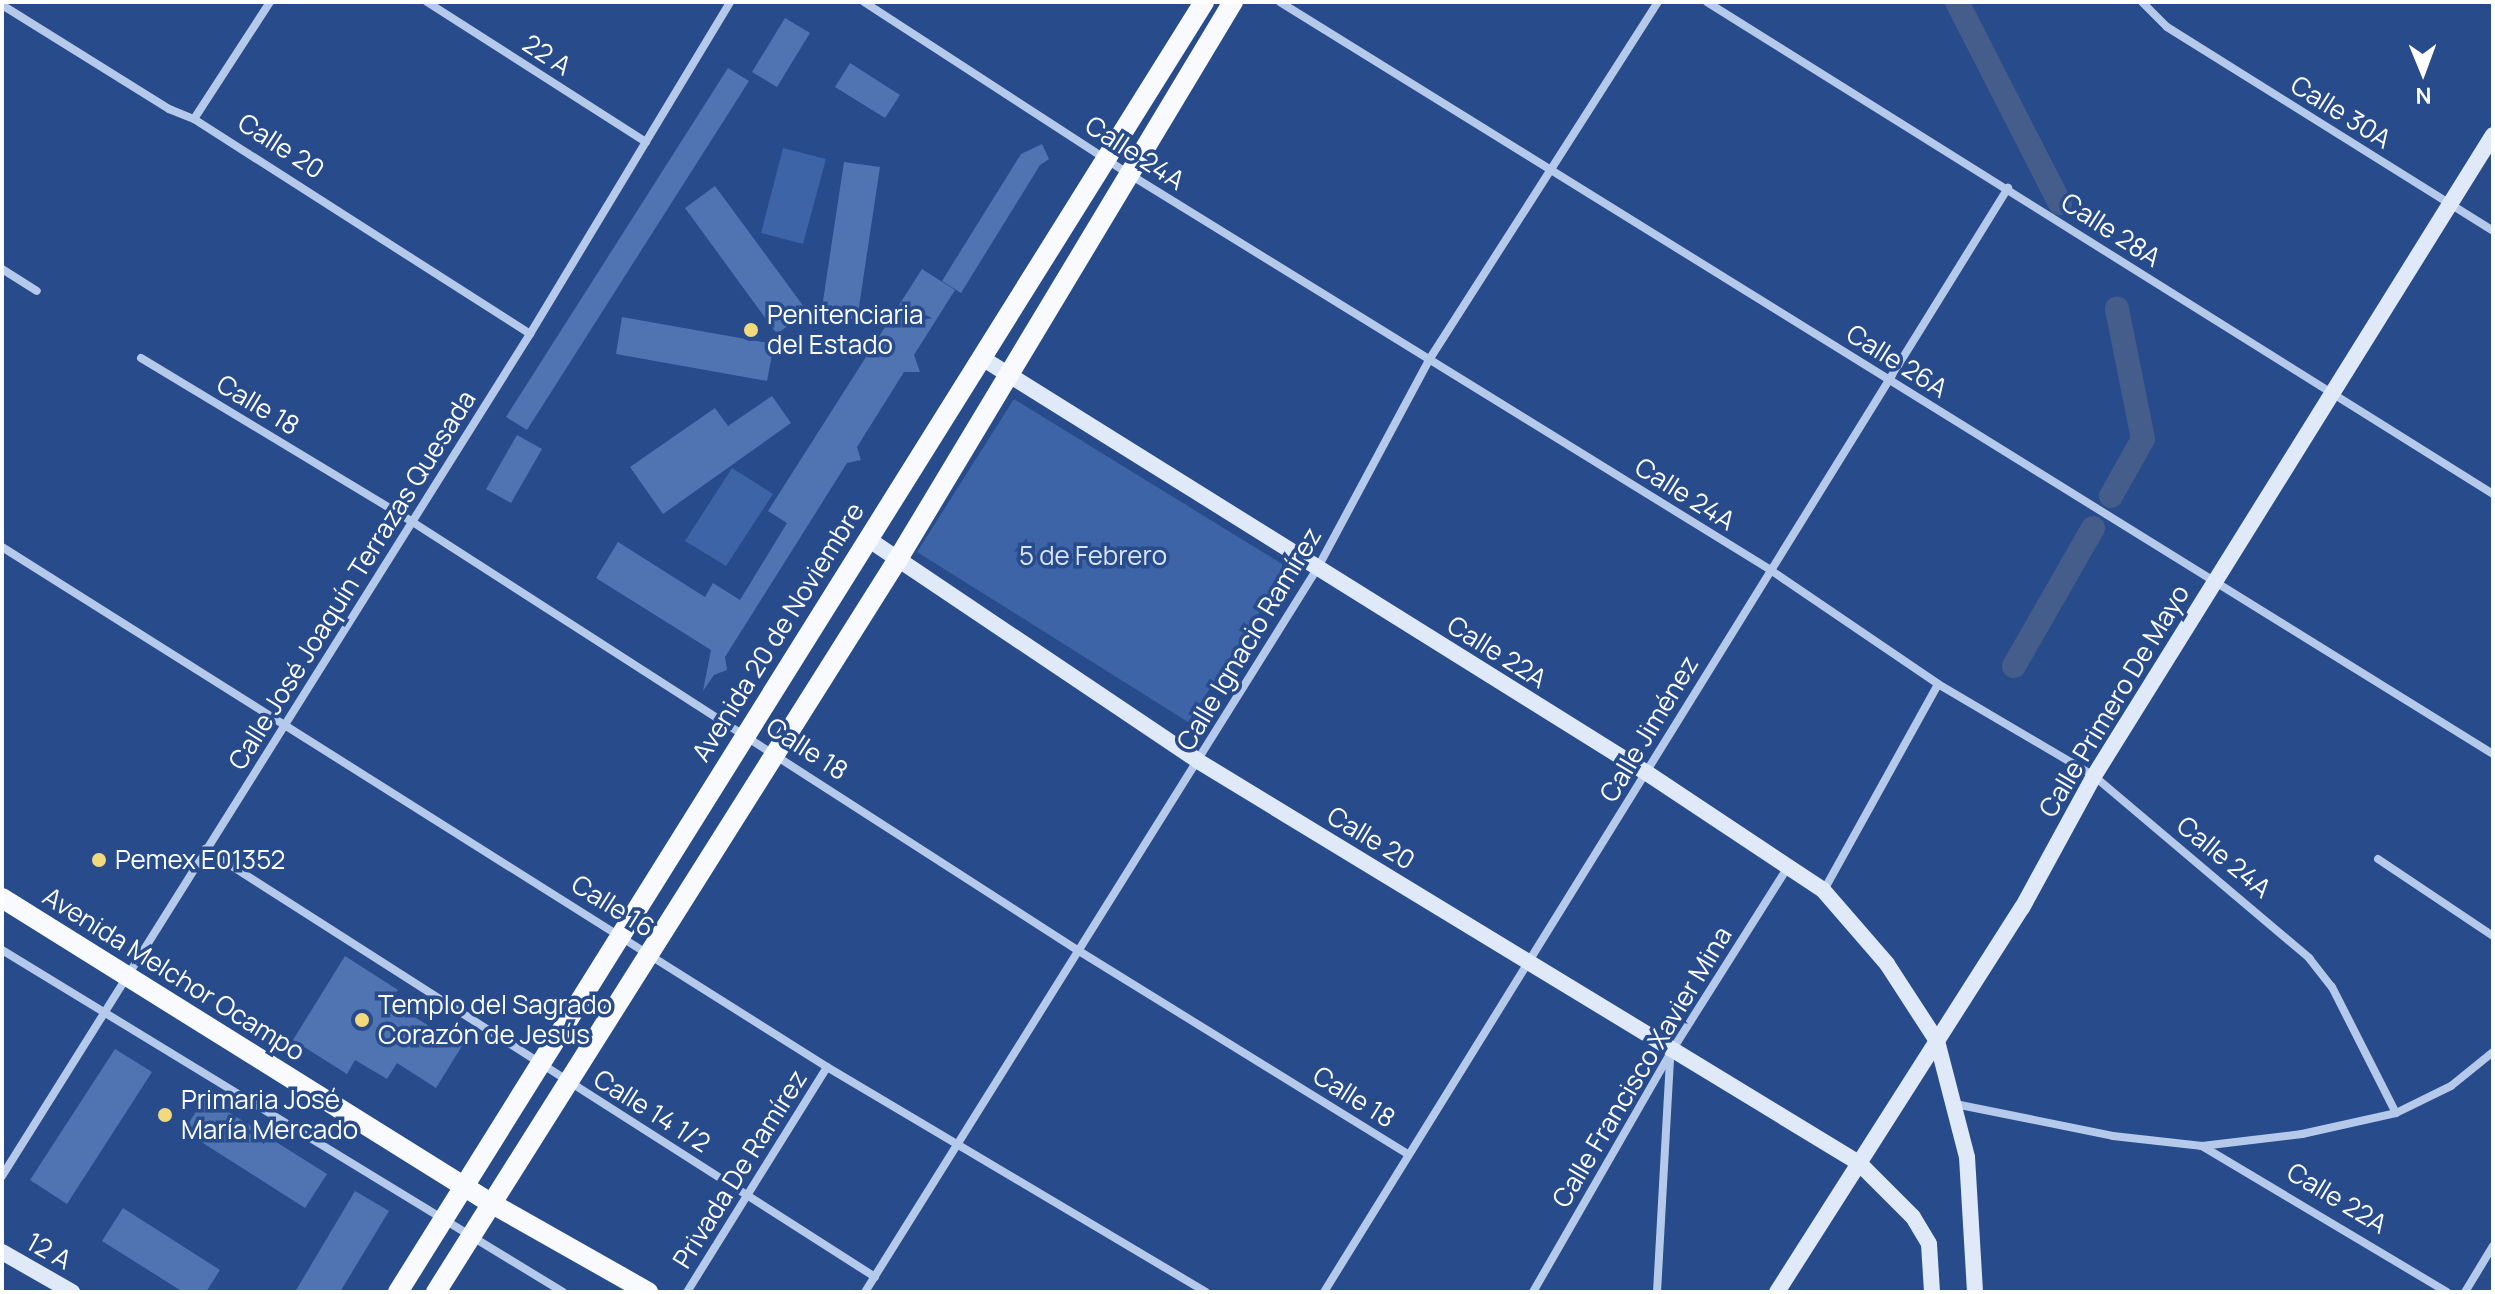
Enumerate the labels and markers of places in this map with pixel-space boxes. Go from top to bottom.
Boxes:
place label: Penitenciaria del Estado [767,299,923,360]
marker: Penitenciaria del Estado [742,321,760,339]
place label: Pemex E01352 [115,844,285,876]
marker: Pemex E01352 [90,851,108,869]
place label: Templo del Sagrado Corazón de Jesús [378,989,612,1050]
marker: Templo del Sagrado Corazón de Jesús [353,1011,371,1029]
place label: Primaria José María Mercado [181,1084,358,1146]
marker: Primaria José María Mercado [156,1106,174,1124]

